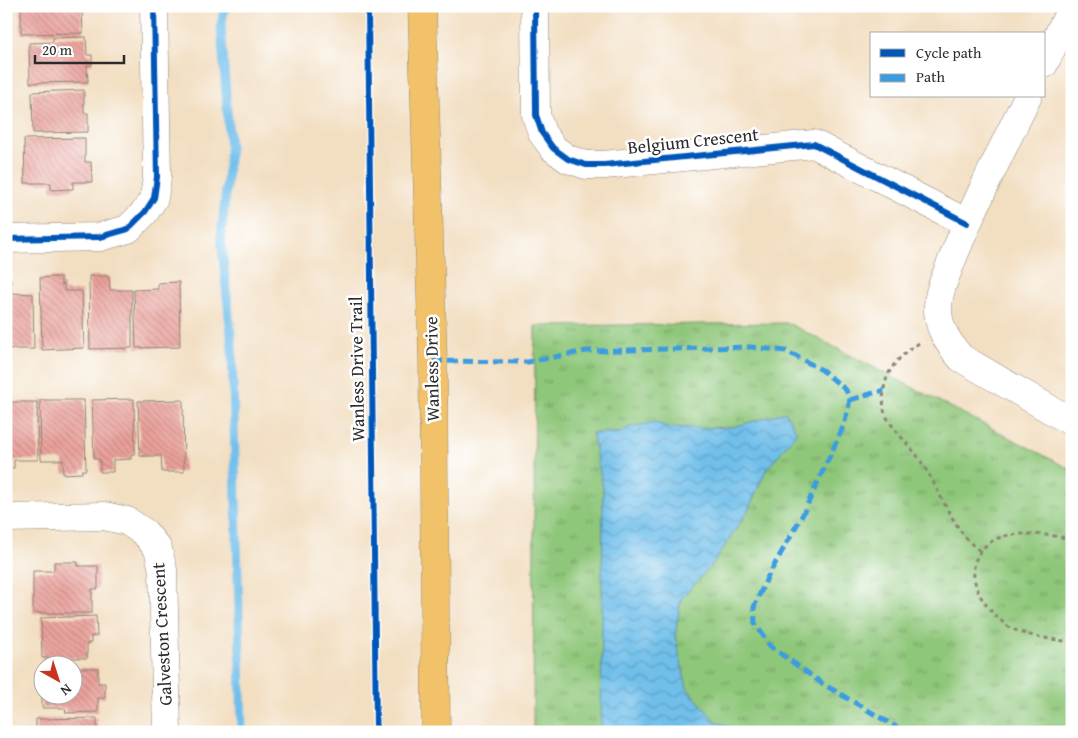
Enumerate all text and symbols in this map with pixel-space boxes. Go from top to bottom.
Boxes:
scale bar [35,32,124,64]
legend [870,32,1046,98]
text: 20 m [42,39,73,60]
text: Cycle path [916,42,982,63]
text: Path [916,66,945,87]
street label: Belgium Crescent [626,120,760,161]
street label: Wanless Drive Trail [342,296,371,442]
street label: Wanless Drive [417,316,446,422]
street label: Galveston Crescent [144,561,179,706]
north arrow [32,656,82,706]
text: N [56,679,76,701]

